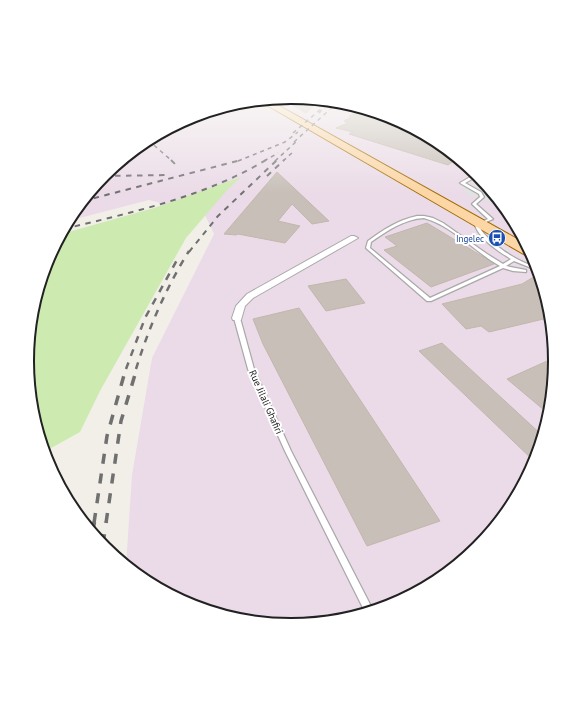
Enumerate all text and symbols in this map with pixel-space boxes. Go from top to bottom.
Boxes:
bus stop icon: Ingelec [487,228,507,248]
place label: Ingelec [456,233,484,244]
street label: Rue Jilali Ghafiri [246,368,286,436]

